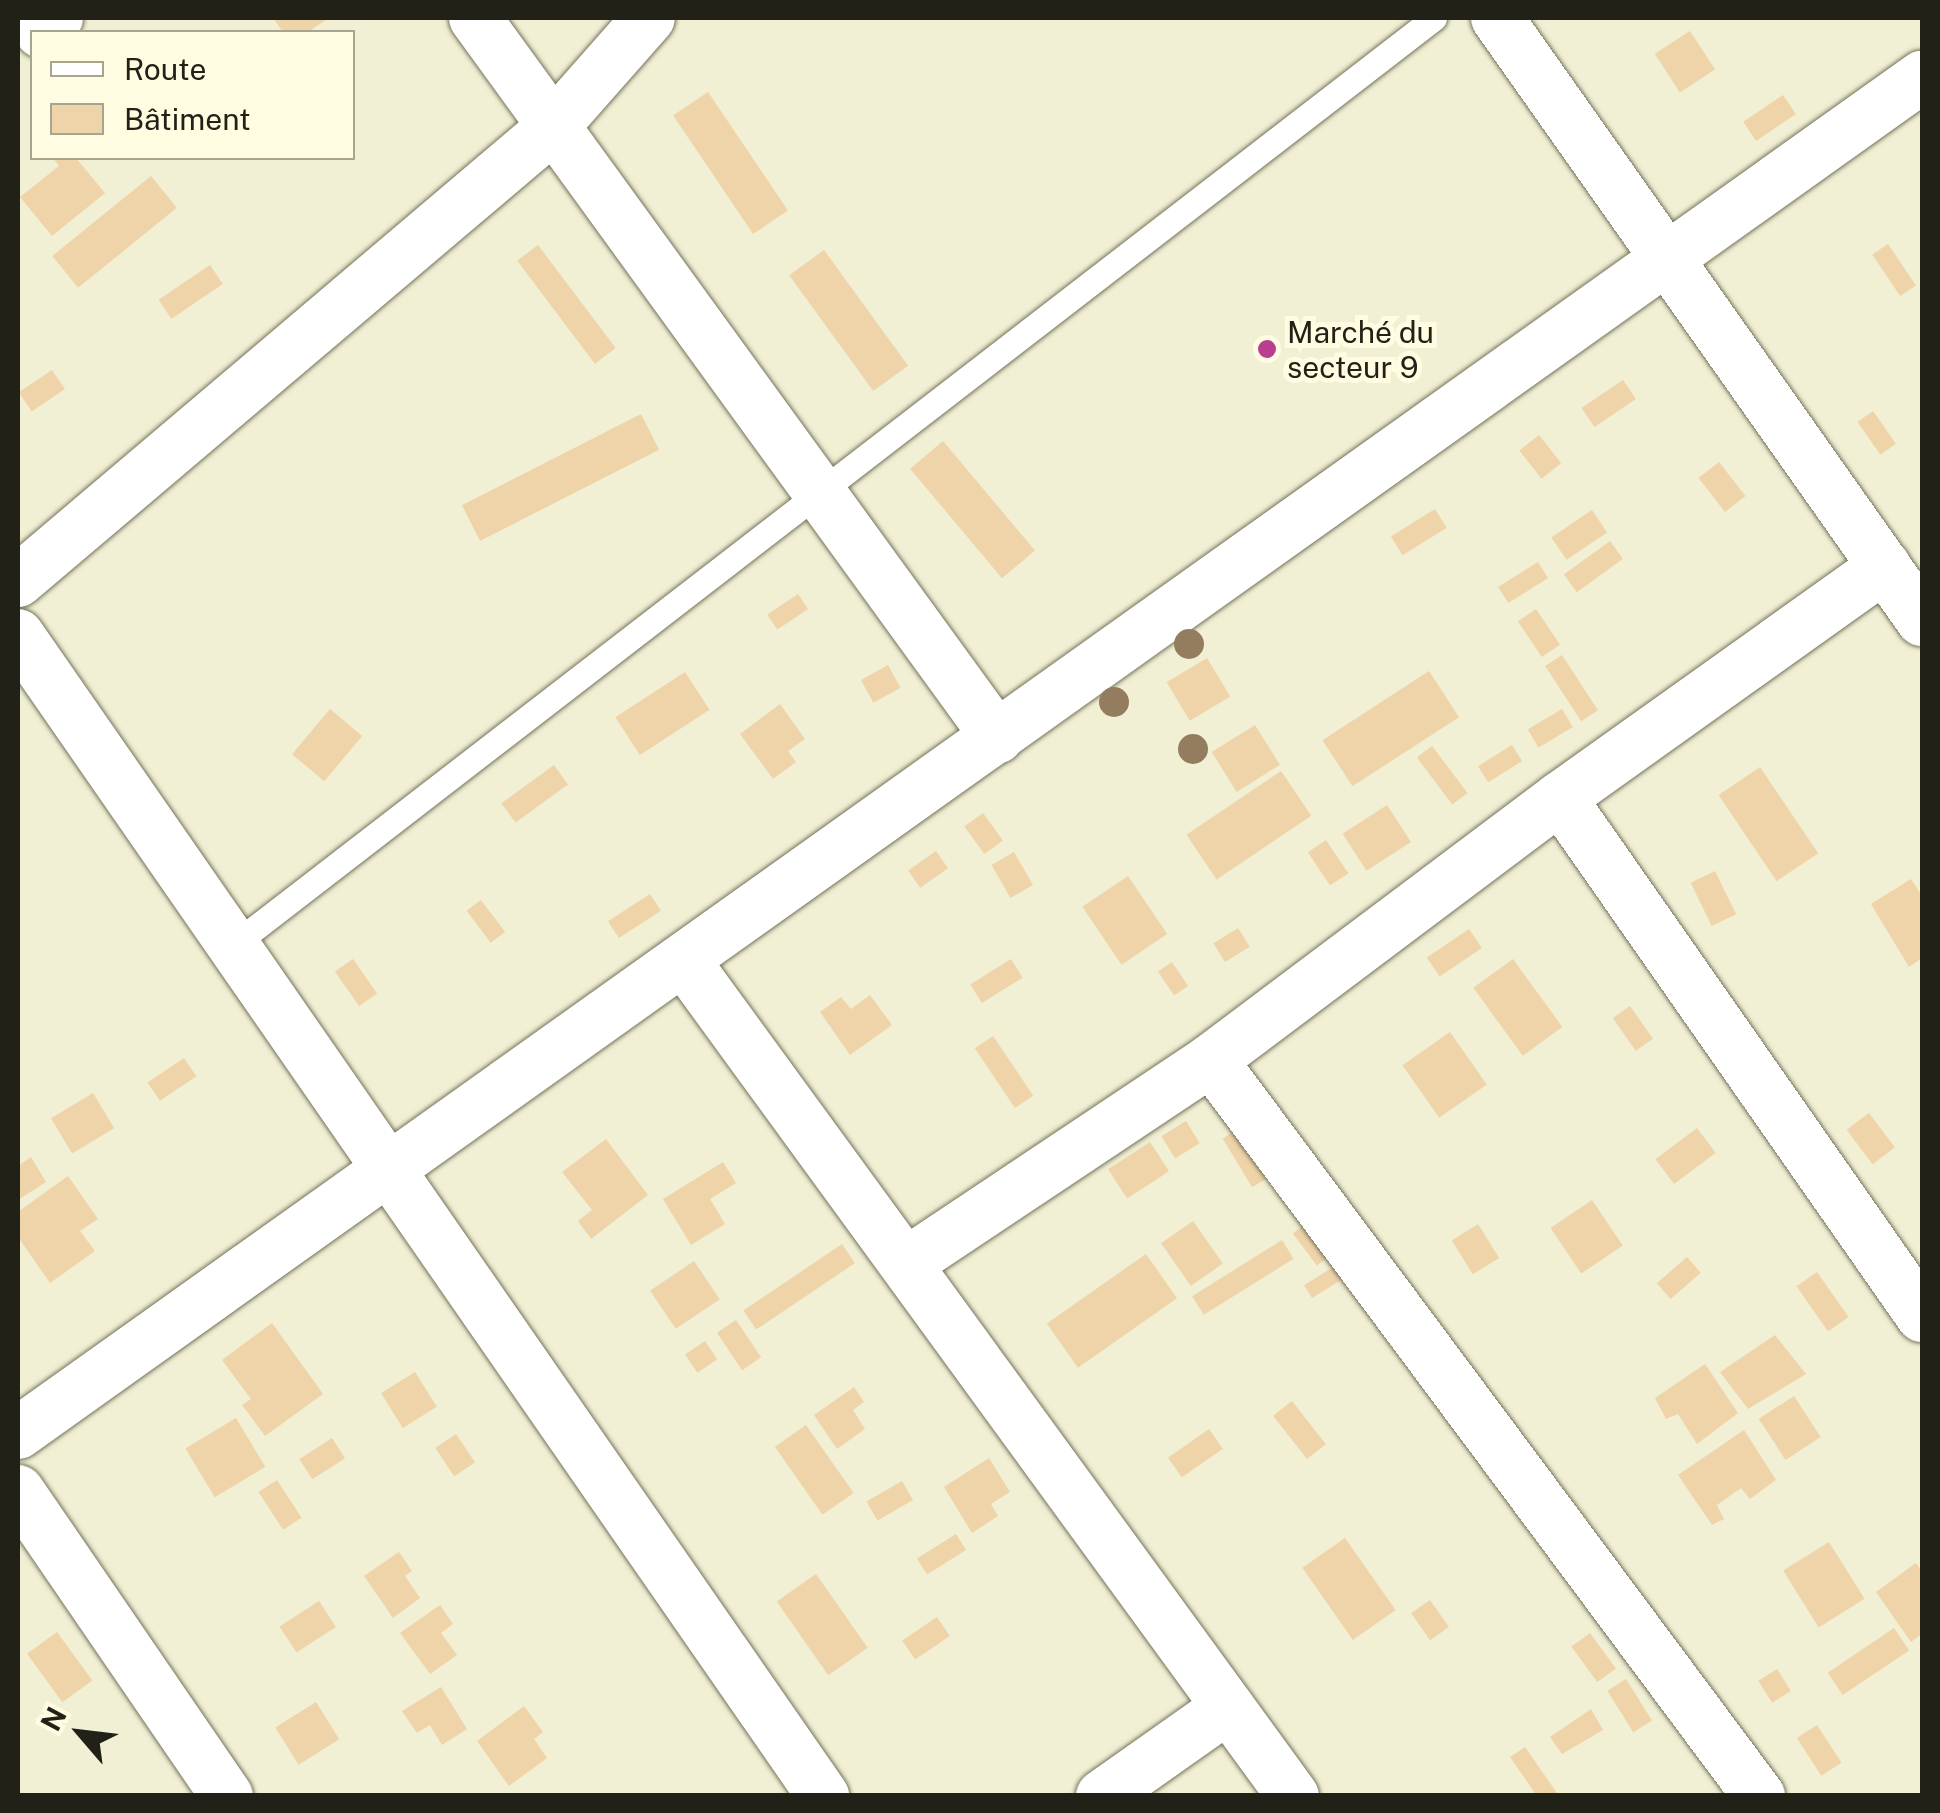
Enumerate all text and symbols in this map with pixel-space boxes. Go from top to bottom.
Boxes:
legend [30,30,355,160]
text: Route [124,51,206,87]
text: Bâtiment [124,101,251,137]
place label: Marché du secteur 9 [1287,314,1435,384]
marker: Marché du secteur 9 [1256,338,1278,360]
north arrow [30,1683,130,1783]
text: N [33,1701,73,1736]

